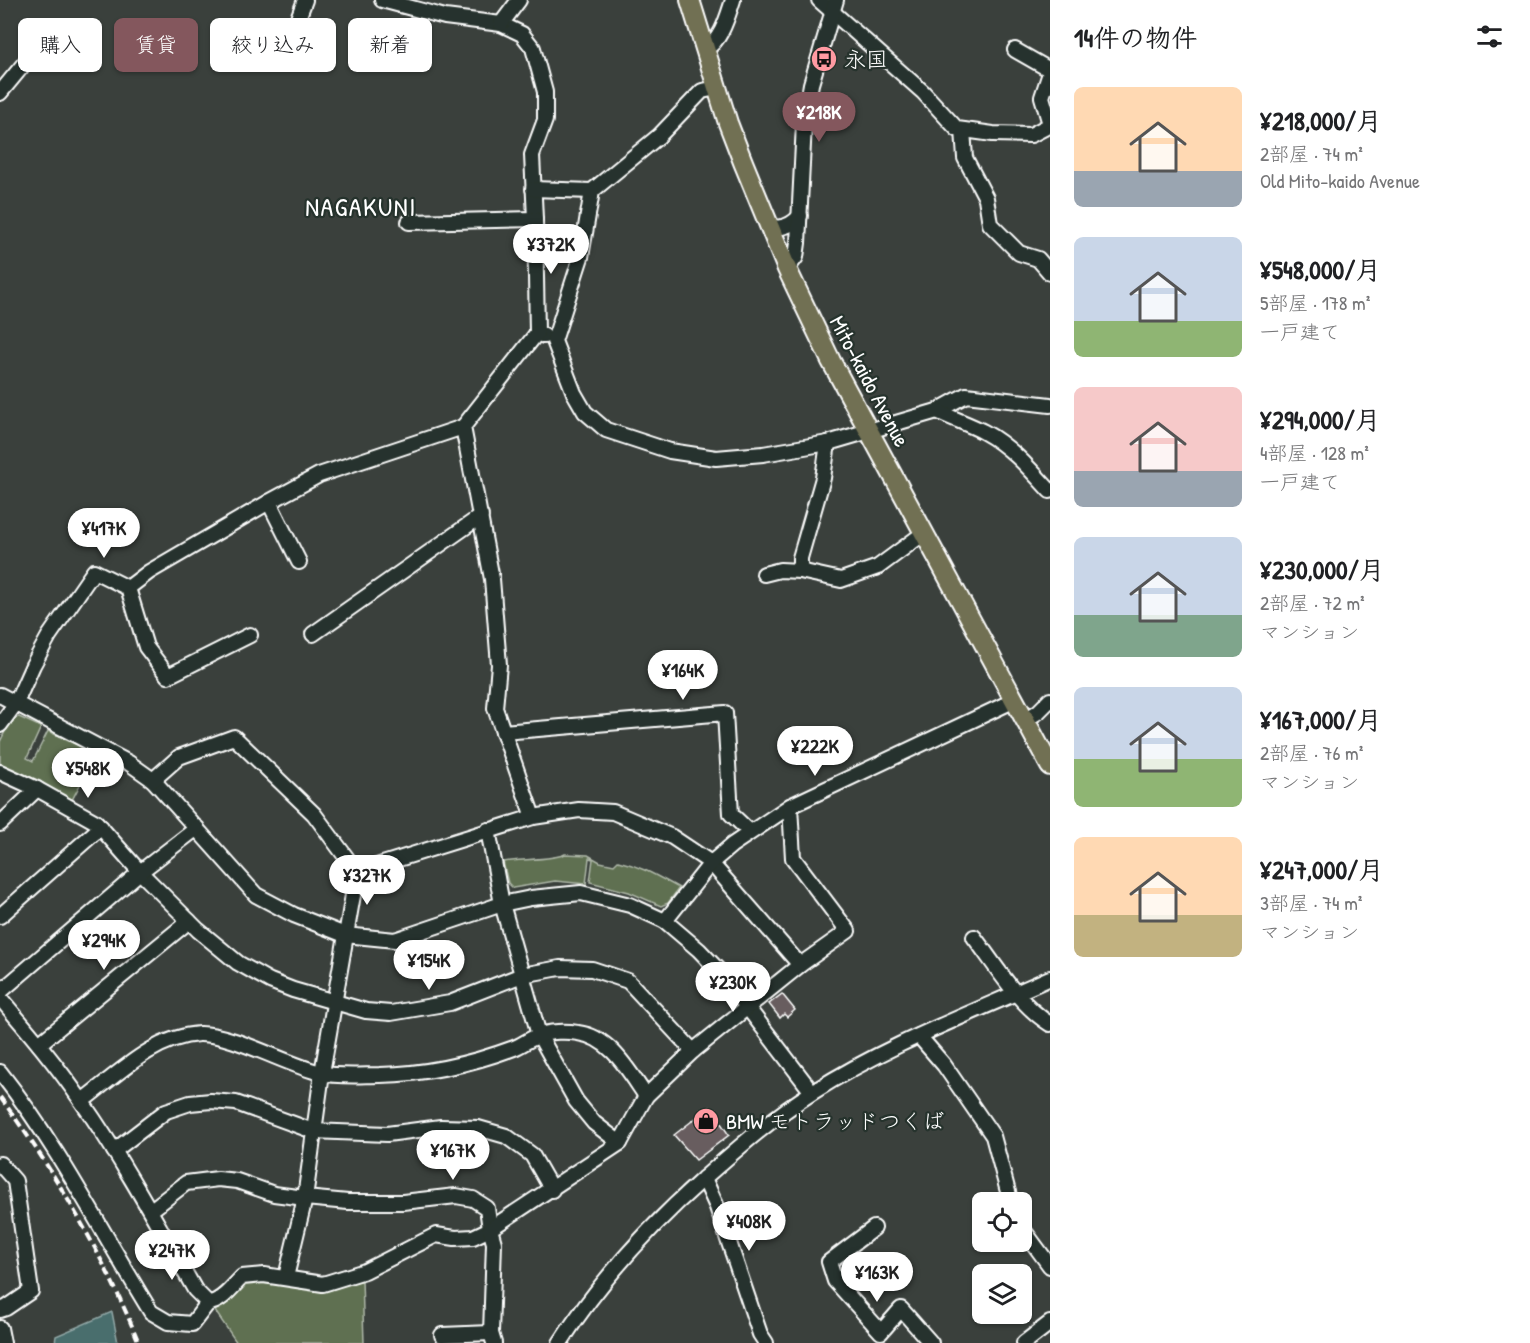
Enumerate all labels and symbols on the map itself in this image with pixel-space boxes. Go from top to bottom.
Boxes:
bus stop icon: 永国 [809,44,839,74]
place label: 永国 [844,44,888,74]
pin: ¥218K [777,92,861,143]
district label: NAGAKUNI [305,189,417,224]
pin: ¥372K [509,224,593,275]
street label: Mito-kaido Avenue [823,310,917,452]
pin: ¥417K [62,508,146,559]
pin: ¥164K [641,650,725,701]
pin: ¥222K [773,726,857,777]
pin: ¥548K [46,748,130,799]
pin: ¥327K [325,855,409,906]
pin: ¥294K [62,920,146,971]
pin: ¥154K [387,940,471,991]
pin: ¥230K [691,962,775,1013]
shop icon: BMW モトラッドつくば [691,1106,721,1136]
place label: BMW モトラッドつくば [726,1106,945,1136]
pin: ¥167K [411,1130,495,1181]
pin: ¥408K [707,1201,791,1252]
pin: ¥247K [130,1230,214,1281]
pin: ¥163K [835,1252,919,1303]

